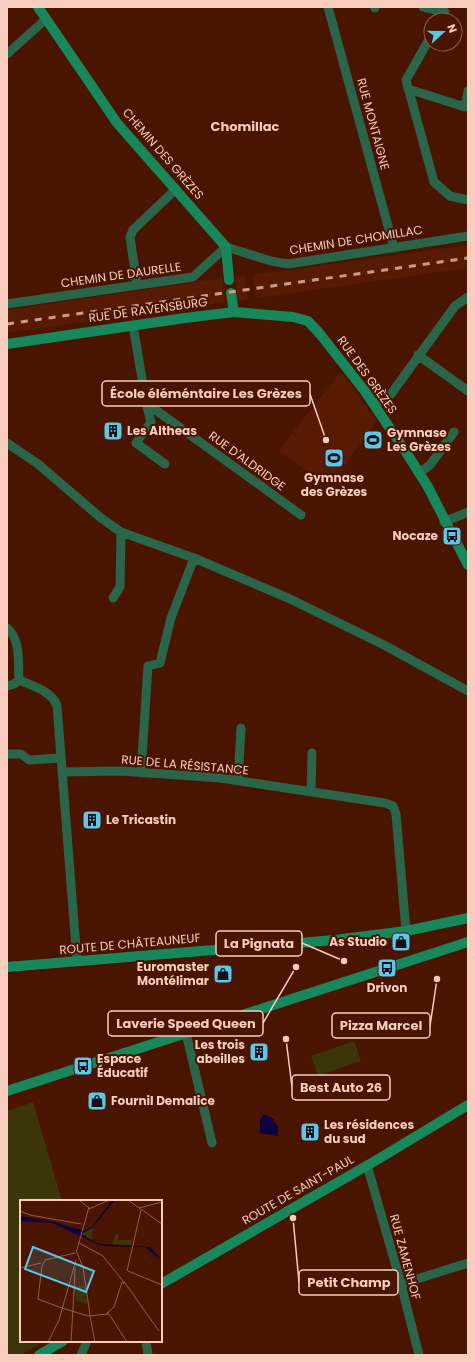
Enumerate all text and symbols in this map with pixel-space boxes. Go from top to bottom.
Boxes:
north arrow [423,12,463,52]
text: N [443,22,461,35]
street label: RUE MONTAIGNE [353,76,394,172]
street label: CHEMIN DES GRÈZES [119,104,208,203]
district label: Chomillac [211,117,280,136]
street label: CHEMIN DE CHOMILLAC [288,221,424,258]
street label: CHEMIN DE DAURELLE [60,258,182,291]
street label: RUE DE RAVENSBURG [87,293,208,326]
street label: RUE DES GRÈZES [333,332,401,417]
callout: École éléméntaire Les Grèzes [102,381,310,406]
text: École éléméntaire Les Grèzes [110,384,302,403]
building icon: Les Altheas [102,420,124,442]
place label: Les Altheas [127,422,197,439]
place label: Gymnase Les Grèzes [387,424,451,455]
street label: RUE D'ALDRIDGE [205,427,289,494]
sports icon: Gymnase Les Grèzes [362,429,384,451]
sports icon: Gymnase des Grèzes [323,447,345,469]
place label: Gymnase des Grèzes [301,469,368,500]
bus stop icon: Nocaze [441,525,463,547]
place label: Nocaze [393,527,439,544]
street label: RUE DE LA RÉSISTANCE [121,750,250,779]
building icon: Le Tricastin [81,809,103,831]
place label: Le Tricastin [106,811,176,828]
street label: ROUTE DE CHÂTEAUNEUF [59,929,201,958]
callout: La Pignata [216,931,302,956]
shop icon: As Studio [390,931,412,953]
place label: As Studio [329,933,387,950]
text: La Pignata [224,934,294,953]
bus stop icon: Drivon [376,957,398,979]
place label: Euromaster Montélimar [137,958,209,989]
shop icon: Euromaster Montélimar [212,963,234,985]
place label: Drivon [367,979,407,996]
callout: Laverie Speed Queen [108,1011,263,1036]
callout: Pizza Marcel [332,1013,430,1038]
text: Laverie Speed Queen [116,1014,256,1033]
text: Pizza Marcel [340,1016,422,1035]
place label: Les trois abeilles [195,1036,245,1067]
building icon: Les trois abeilles [248,1041,270,1063]
place label: Espace Éducatif [97,1050,149,1081]
bus stop icon: Espace Éducatif [72,1055,94,1077]
callout: Best Auto 26 [292,1075,390,1100]
text: Best Auto 26 [300,1078,382,1097]
shop icon: Fournil Demalice [86,1090,108,1112]
place label: Fournil Demalice [111,1092,215,1109]
place label: Les résidences du sud [324,1116,414,1147]
building icon: Les résidences du sud [299,1121,321,1143]
street label: ROUTE DE SAINT-PAUL [239,1151,357,1229]
inset map [20,1200,162,1342]
street label: RUE ZAMENHOF [386,1212,425,1302]
callout: Petit Champ [299,1270,398,1295]
text: Petit Champ [307,1273,391,1292]

